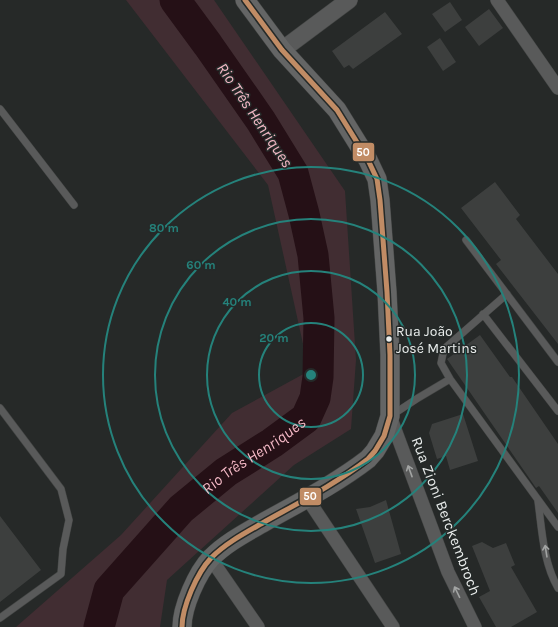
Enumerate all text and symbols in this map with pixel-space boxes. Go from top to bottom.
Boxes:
water label: Rio Três Henriques [213,59,297,171]
line badge: 50 [352,142,375,162]
text: 50 [356,146,370,159]
text: 80 m [149,221,179,235]
text: 60 m [186,258,216,272]
text: 40 m [222,295,252,309]
place label: Rua João José Martins [396,323,477,357]
text: 20 m [259,331,289,345]
marker: Rua João José Martins [384,334,394,344]
centre of rings [304,368,318,382]
water label: Rio Três Henriques [197,412,309,498]
street label: Rua Zioni Berckembroch [407,434,485,598]
one-way arrow [406,466,414,478]
line badge: 50 [299,487,322,506]
text: 50 [303,490,317,503]
one-way arrow [541,545,549,558]
one-way arrow [453,587,460,599]

